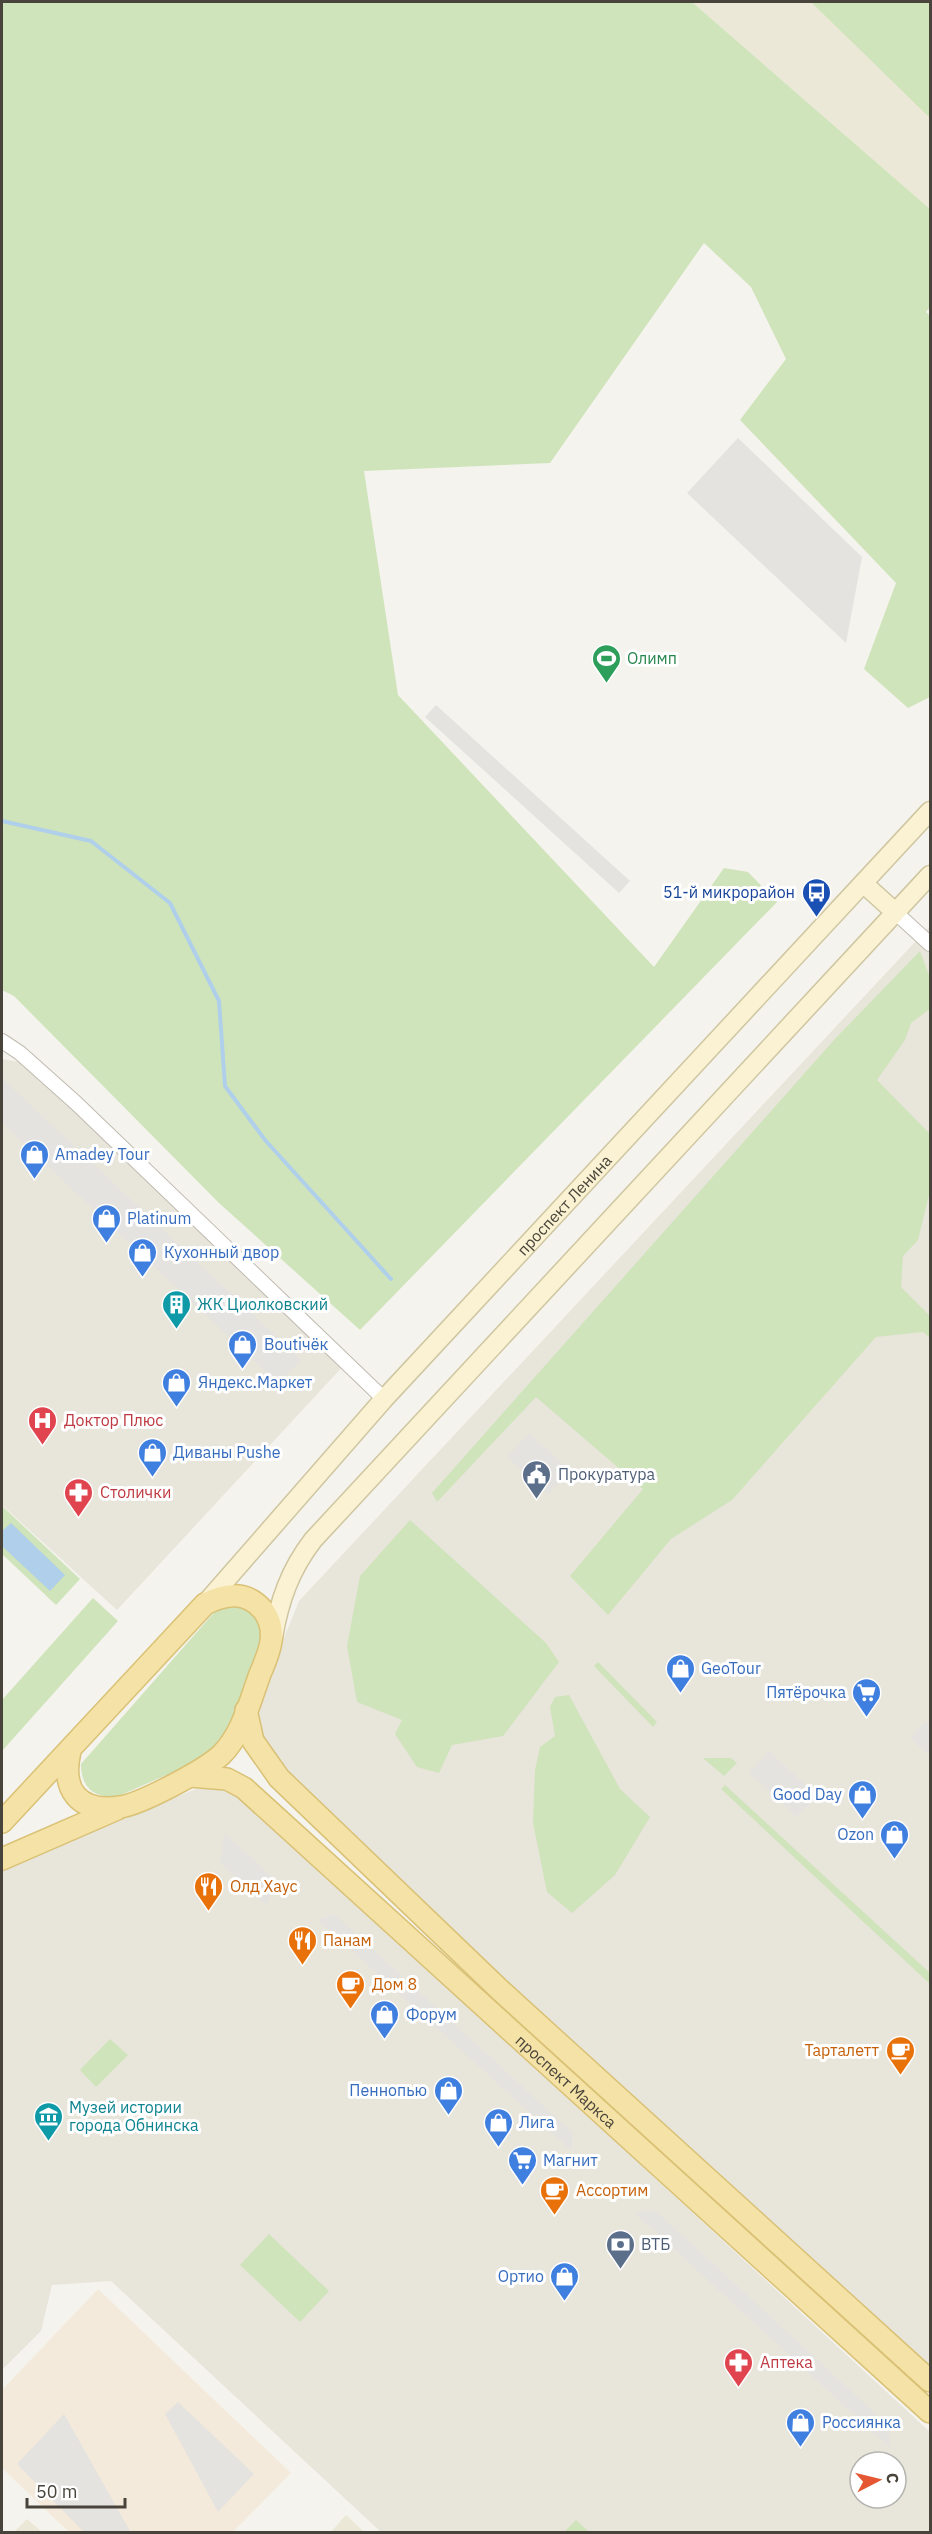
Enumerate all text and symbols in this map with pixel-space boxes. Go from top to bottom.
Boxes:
sports icon: Олимп [590,642,622,684]
place label: Олимп [627,648,677,668]
bus stop icon: 51-й микрорайон [800,876,832,918]
place label: 51-й микрорайон [663,882,795,902]
shop icon: Amadey Tour [18,1138,50,1180]
place label: Amadey Tour [55,1144,150,1164]
street label: проспект Ленина [513,1150,616,1259]
shop icon: Platinum [90,1202,122,1244]
place label: Platinum [127,1208,191,1228]
shop icon: Кухонный двор [127,1236,159,1278]
place label: Кухонный двор [164,1242,279,1262]
building icon: ЖК Циолковский [160,1288,192,1330]
place label: ЖК Циолковский [197,1294,328,1314]
shop icon: Boutiчёк [227,1328,259,1370]
place label: Boutiчёк [264,1334,329,1354]
shop icon: Яндекс.Маркет [161,1366,193,1408]
place label: Яндекс.Маркет [198,1372,313,1392]
hospital icon: Доктор Плюс [27,1404,59,1446]
place label: Доктор Плюс [64,1410,163,1430]
shop icon: Диваны Pushe [136,1436,168,1478]
place label: Диваны Pushe [173,1442,281,1462]
public building icon: Прокуратура [521,1458,553,1500]
place label: Прокуратура [558,1464,656,1484]
pharmacy icon: Столички [63,1476,95,1518]
place label: Столички [100,1482,171,1502]
shop icon: GeoTour [664,1652,696,1694]
place label: GeoTour [701,1658,761,1678]
supermarket icon: Пятёрочка [851,1676,883,1718]
place label: Пятёрочка [766,1682,846,1702]
shop icon: Good Day [847,1778,879,1820]
place label: Good Day [773,1784,842,1804]
shop icon: Ozon [879,1818,911,1860]
place label: Ozon [837,1824,874,1844]
restaurant icon: Олд Хаус [193,1870,225,1912]
place label: Олд Хаус [230,1876,297,1896]
restaurant icon: Панам [286,1924,318,1966]
place label: Панам [323,1930,372,1950]
cafe icon: Дом 8 [335,1968,367,2010]
place label: Дом 8 [372,1974,417,1994]
shop icon: Форум [369,1998,401,2040]
place label: Форум [406,2004,457,2024]
street label: проспект Маркса [512,2030,621,2132]
cafe icon: Тарталетт [884,2034,916,2076]
place label: Тарталетт [804,2040,879,2060]
shop icon: Пеннопью [432,2074,464,2116]
place label: Пеннопью [349,2080,427,2100]
place label: Музей истории города Обнинска [69,2097,199,2135]
museum icon: Музей истории города Обнинска [32,2100,64,2142]
shop icon: Лига [482,2106,514,2148]
place label: Лига [519,2112,555,2132]
supermarket icon: Магнит [506,2144,538,2186]
place label: Магнит [543,2150,598,2170]
cafe icon: Ассортим [539,2174,571,2216]
place label: Ассортим [576,2180,648,2200]
bank icon: ВТБ [604,2228,636,2270]
place label: ВТБ [641,2234,670,2254]
shop icon: Ортио [549,2260,581,2302]
place label: Ортио [498,2266,544,2286]
pharmacy icon: Аптека [723,2346,755,2388]
place label: Аптека [760,2352,813,2372]
shop icon: Россиянка [785,2406,817,2448]
place label: Россиянка [822,2412,901,2432]
north arrow [848,2450,908,2510]
scale bar [27,2471,124,2509]
text: С [882,2472,903,2485]
text: 50 m [36,2480,78,2503]

